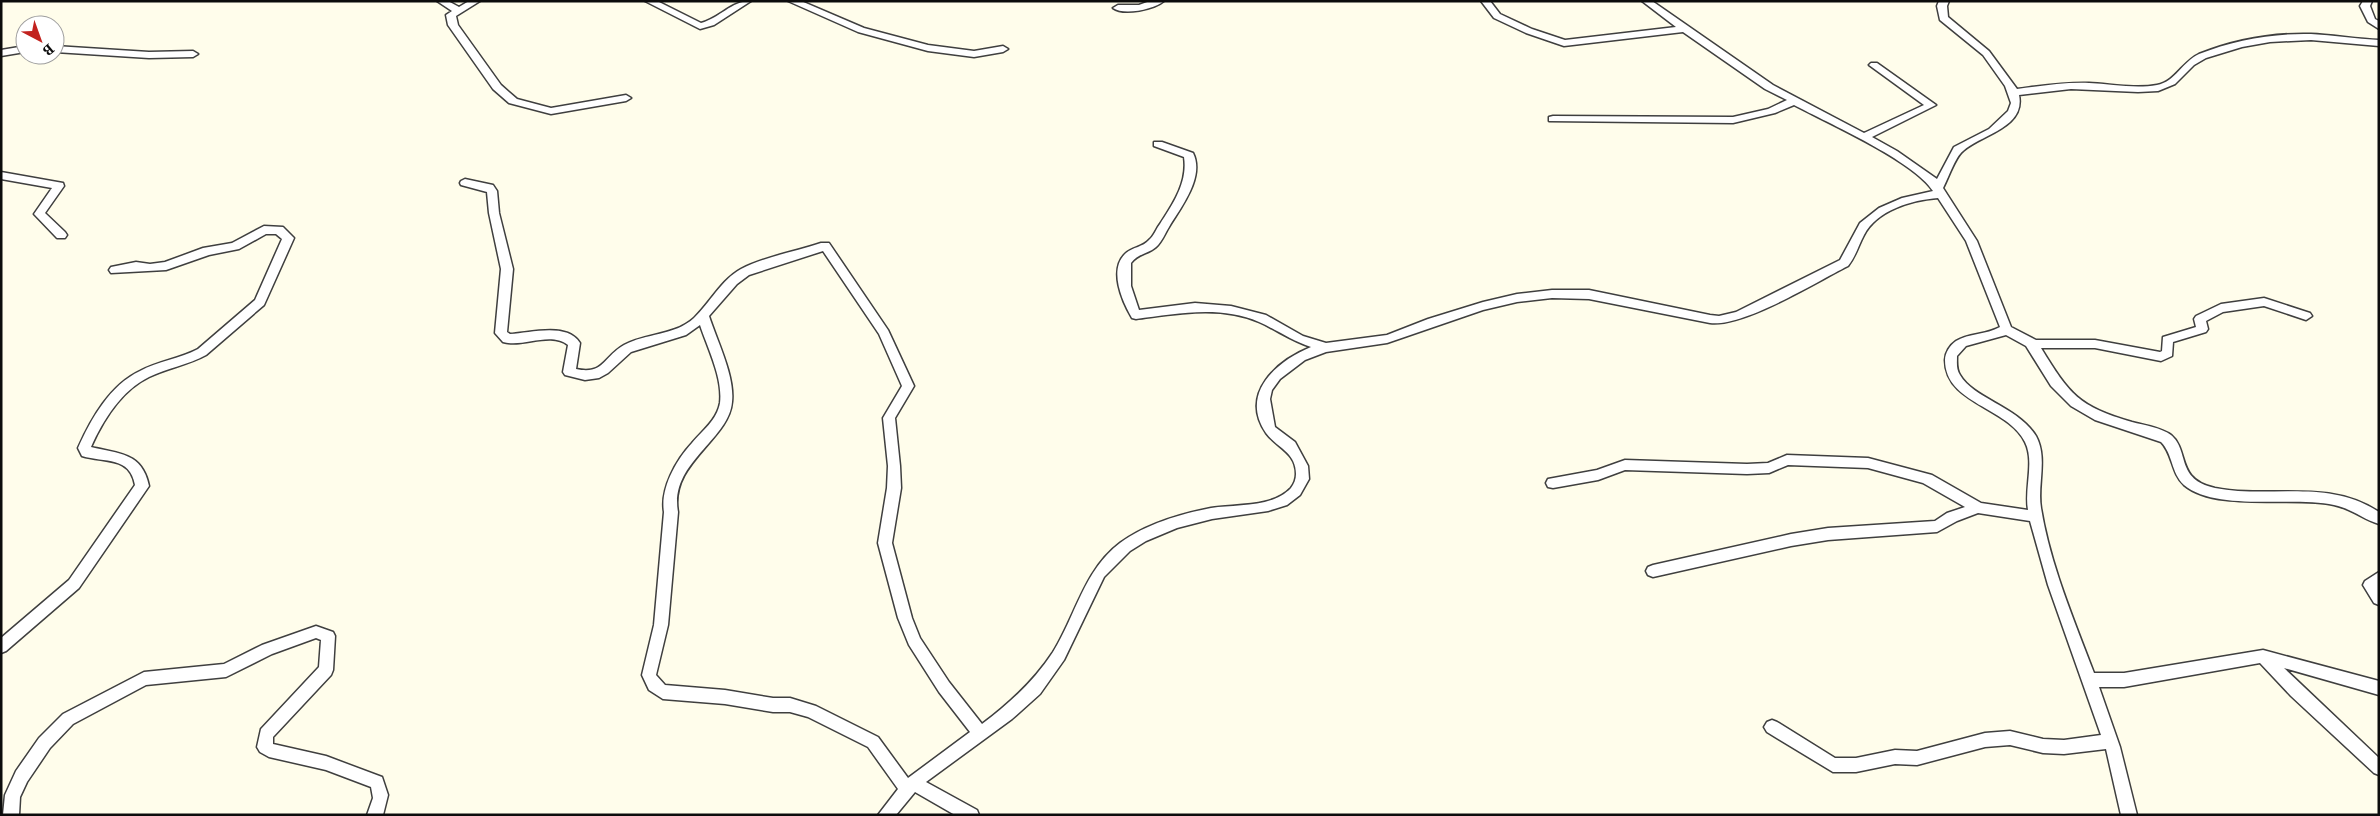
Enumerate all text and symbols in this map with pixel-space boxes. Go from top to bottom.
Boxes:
north arrow [15,15,65,65]
text: B [39,40,59,60]

